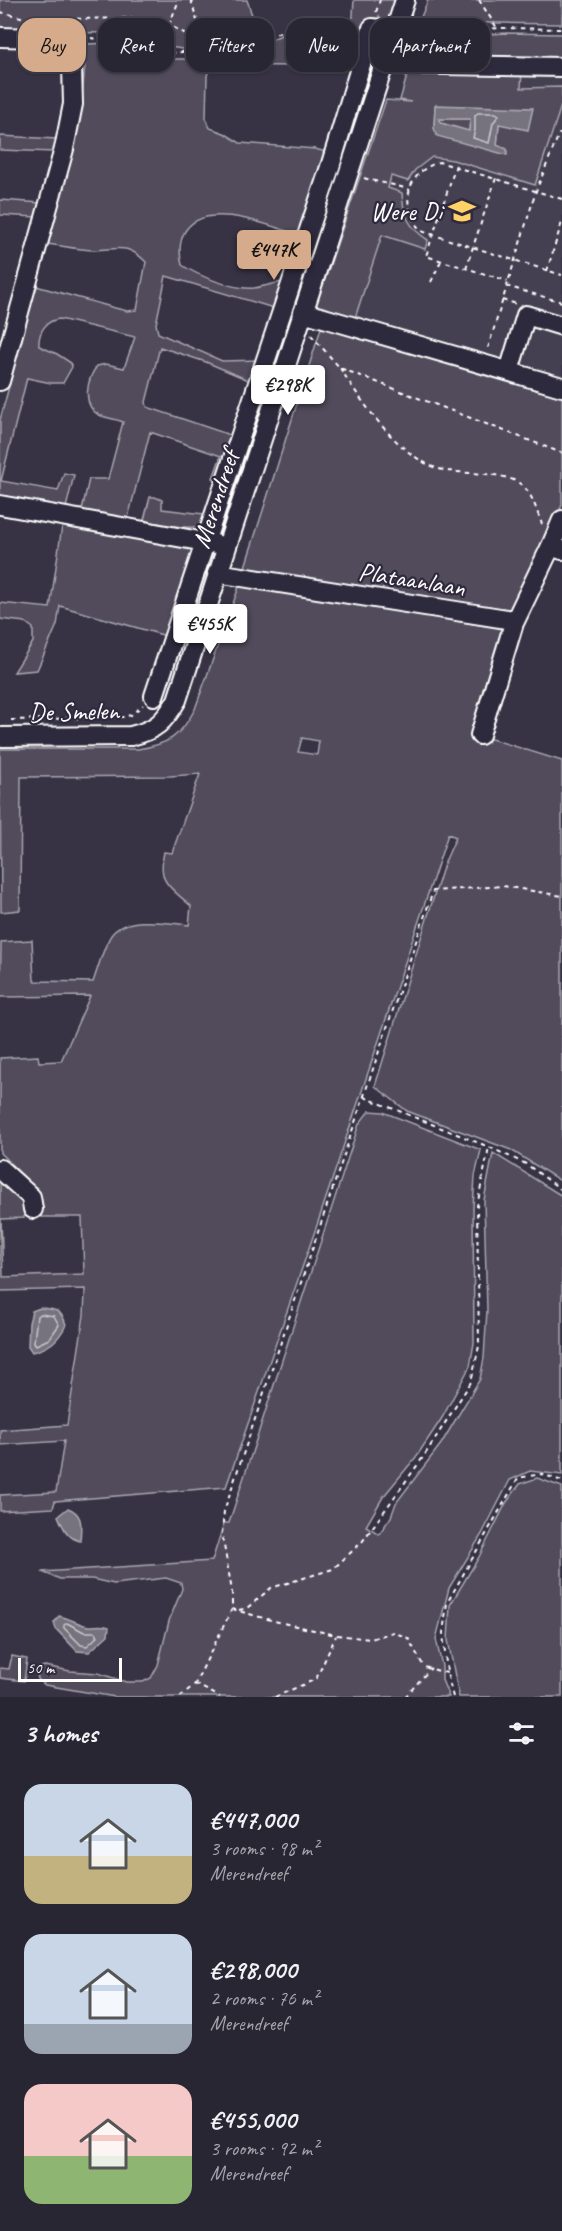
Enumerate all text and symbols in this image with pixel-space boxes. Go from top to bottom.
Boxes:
chip: Buy [18,18,86,72]
chip: Rent [98,18,174,72]
chip: Filters [186,18,274,72]
chip: New [286,18,358,72]
chip: Apartment [370,18,490,72]
place label: Were Di [371,195,445,228]
school or university icon: Were Di [447,196,477,226]
pin: €447K [232,230,316,281]
text: €447K [251,237,297,262]
pin: €298K [246,365,330,416]
text: €298K [265,372,311,397]
street label: Merendreef [184,441,248,552]
street label: Plataanlaan [356,555,468,604]
pin: €455K [168,604,252,655]
text: €455K [187,611,233,636]
street label: De Smelen [29,694,121,729]
scale bar [18,1655,122,1682]
text: 50 m [27,1658,54,1678]
text: 3 homes [24,1717,97,1750]
icon: filters [505,1717,538,1750]
text: €447,000 [210,1803,297,1836]
icon: home [72,1808,144,1880]
text: 3 rooms · 98 m² [210,1836,318,1861]
text: Merendreef [210,1861,287,1886]
text: €298,000 [210,1953,297,1986]
icon: home [72,1958,144,2030]
text: 2 rooms · 76 m² [210,1986,318,2011]
text: Merendreef [210,2011,287,2036]
text: €455,000 [210,2103,296,2136]
icon: home [72,2108,144,2180]
text: 3 rooms · 92 m² [210,2136,318,2161]
text: Merendreef [210,2161,287,2186]

